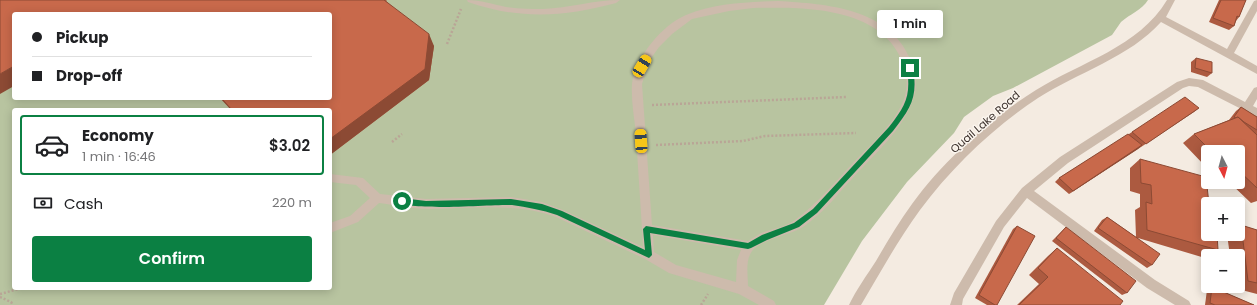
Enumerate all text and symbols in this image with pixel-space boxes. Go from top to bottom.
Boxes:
callout: 1 min [877,10,943,38]
text: 1 min [893,14,927,33]
text: Pickup [56,27,108,48]
car [631,53,653,79]
route end [901,59,919,77]
text: Drop-off [56,65,122,86]
street label: Quail Lake Road [947,87,1023,157]
text: Economy [82,125,154,146]
icon: car [34,127,70,163]
car [634,129,648,153]
text: $3.02 [269,135,310,156]
north arrow [1201,145,1245,189]
map controls [1201,145,1245,293]
text: 1 min · 16:46 [82,147,156,166]
icon: cash [32,192,54,214]
route start [393,192,411,210]
text: Cash [64,193,103,214]
text: 220 m [272,193,312,212]
button: + [1201,197,1245,241]
button: Confirm [32,236,312,282]
button: − [1201,249,1245,293]

